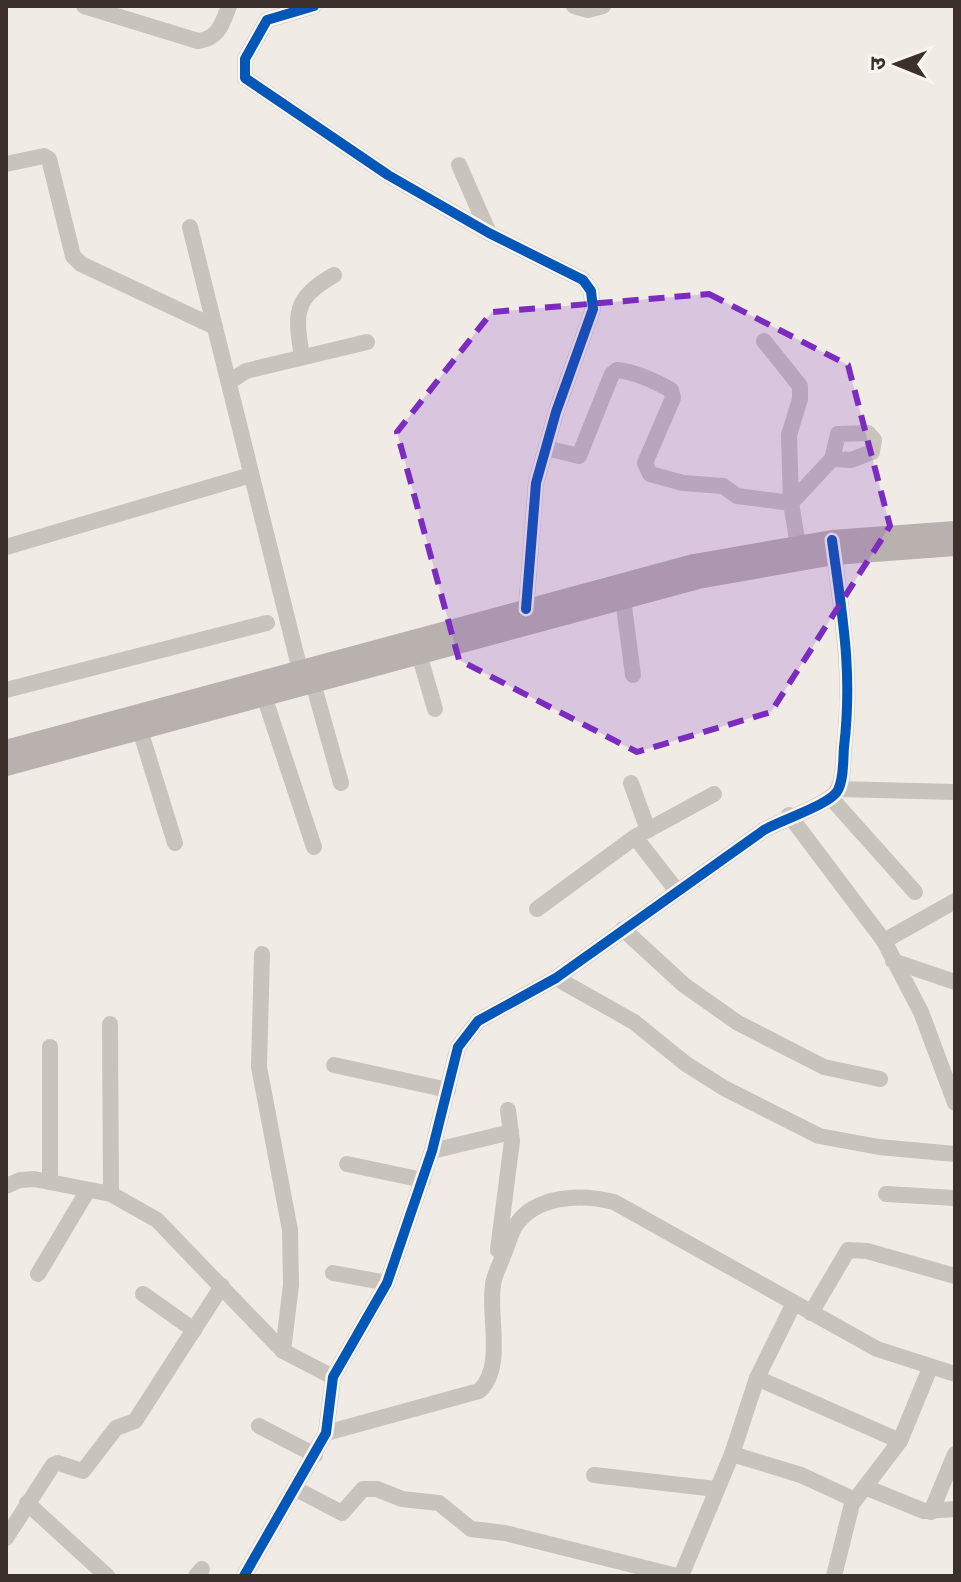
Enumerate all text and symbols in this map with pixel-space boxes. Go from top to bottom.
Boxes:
north arrow [857,24,937,104]
text: उ [862,56,892,70]

